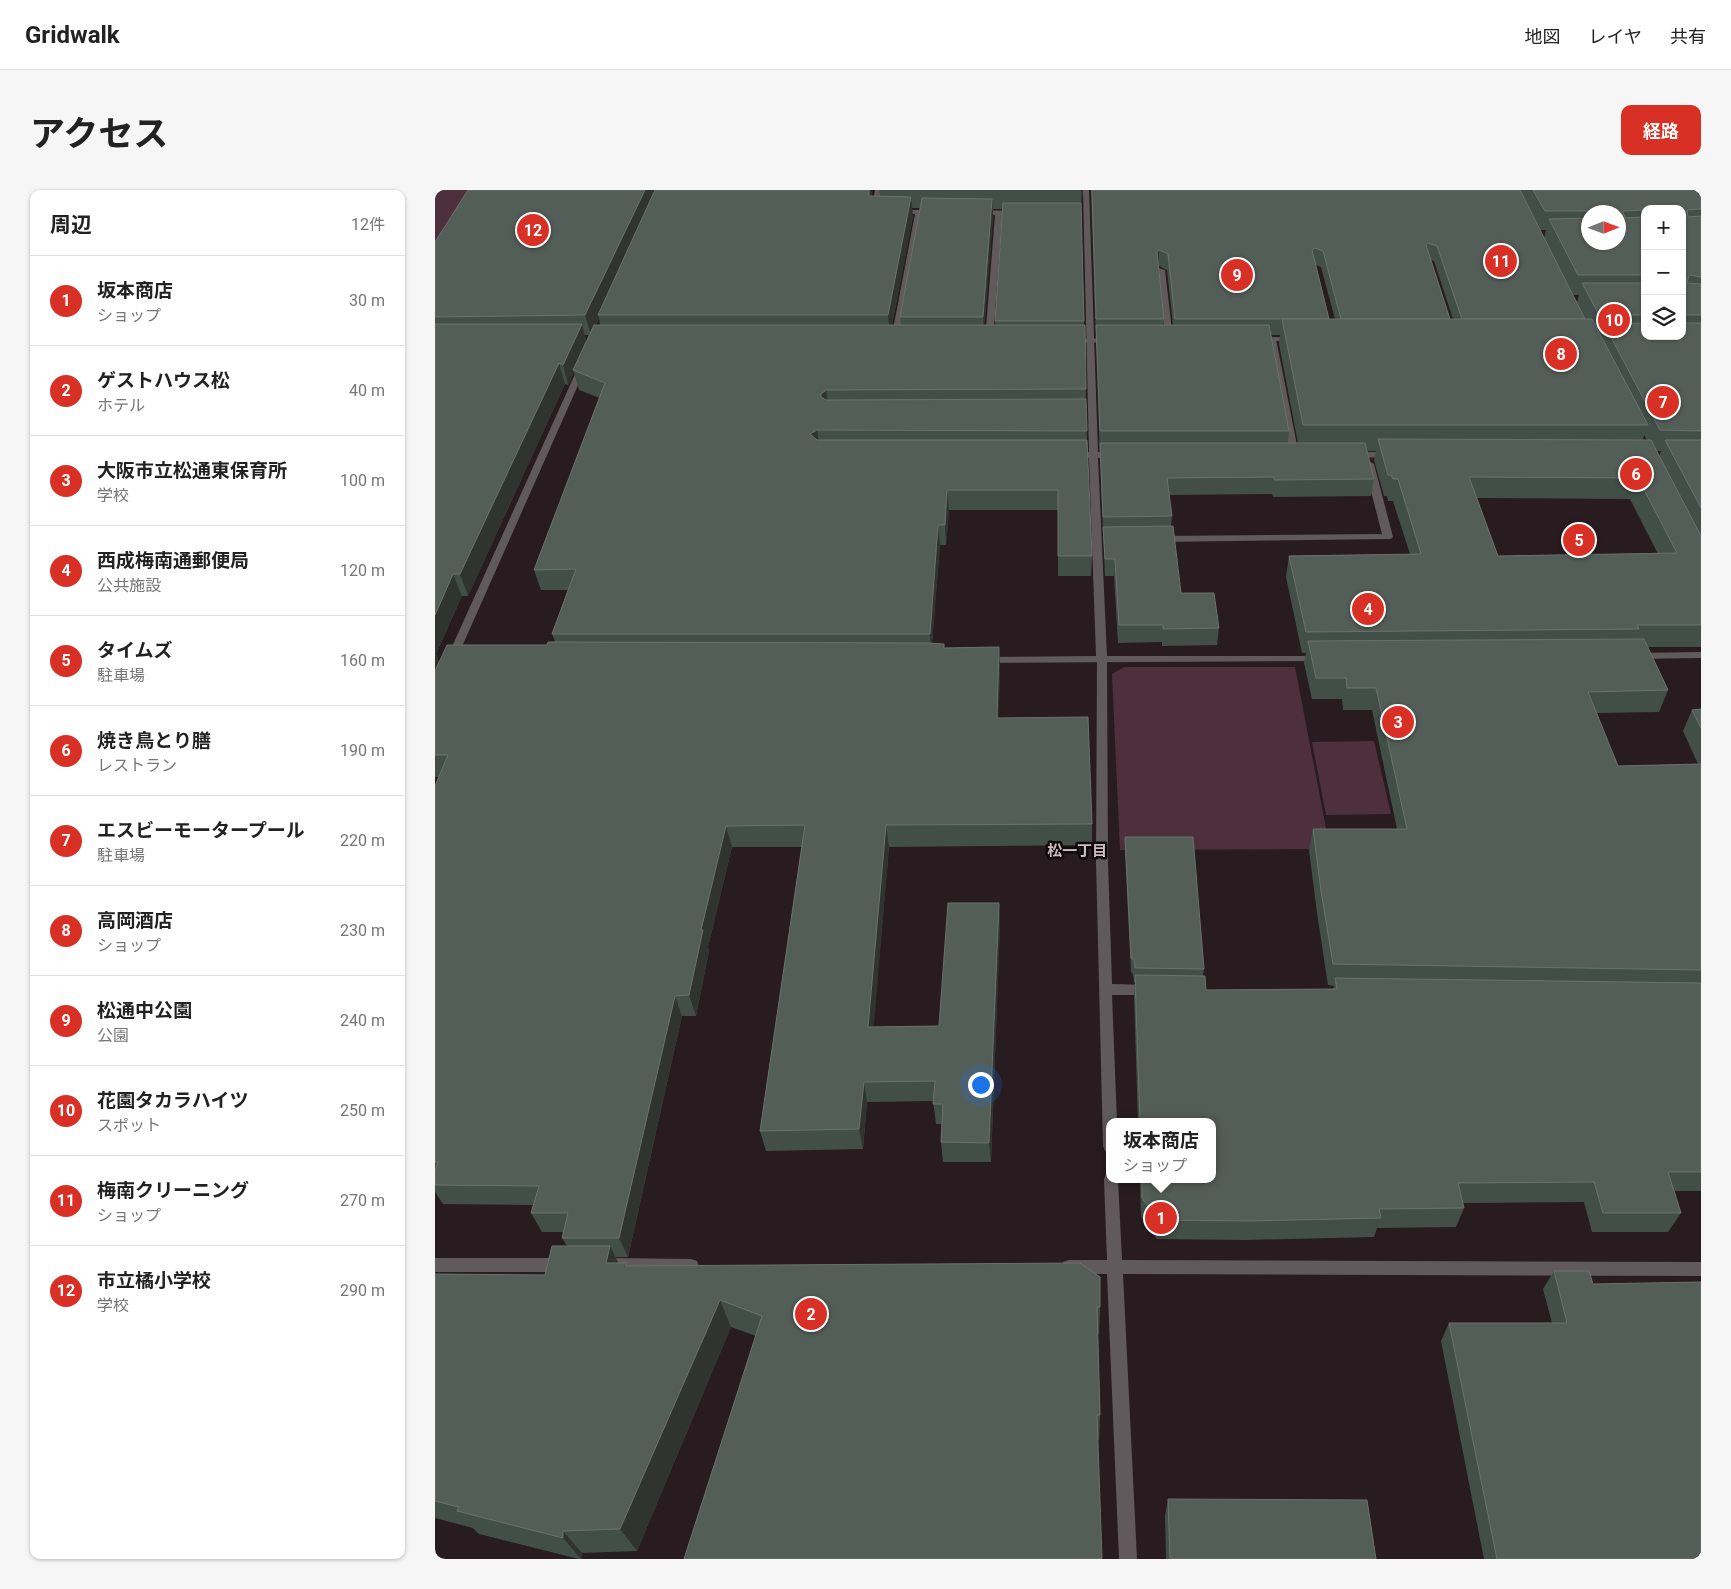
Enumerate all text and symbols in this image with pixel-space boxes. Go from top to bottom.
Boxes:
text: Gridwalk [25,21,120,49]
text: 地図 [1525,26,1561,47]
text: レイヤ [1589,26,1642,47]
text: 共有 [1670,26,1706,47]
button: 経路 [1621,105,1701,155]
text: アクセス [30,114,168,155]
north arrow [1581,205,1626,250]
map controls [1641,205,1686,340]
button: + [1641,205,1686,250]
pin: 12 [517,211,549,249]
text: 周辺 [50,213,92,237]
text: 12件 [351,215,385,234]
pin: 11 [1485,242,1517,280]
button: − [1641,250,1686,295]
pin: 9 [1221,256,1253,294]
text: 坂本商店 [97,279,173,302]
text: 1 [61,291,71,310]
text: 30 m [349,291,385,310]
button: layers [1641,295,1686,340]
pin: 10 [1598,301,1630,339]
text: ショップ [97,306,161,325]
pin: 8 [1545,335,1577,373]
text: ゲストハウス松 [97,369,230,392]
text: 2 [61,381,71,400]
text: 40 m [349,381,385,400]
pin: 7 [1647,383,1679,421]
text: ホテル [97,396,145,415]
pin: 6 [1620,455,1652,493]
text: 大阪市立松通東保育所 [97,459,287,482]
text: 3 [61,471,71,490]
text: 100 m [340,471,385,490]
text: 学校 [97,486,129,505]
pin: 5 [1563,521,1595,559]
text: 西成梅南通郵便局 [97,549,249,572]
text: 4 [61,561,71,580]
text: 120 m [340,561,385,580]
text: 公共施設 [97,576,161,595]
pin: 4 [1352,590,1384,628]
text: タイムズ [97,639,173,662]
text: 5 [61,651,71,670]
text: 160 m [340,651,385,670]
text: 駐車場 [97,666,145,685]
pin: 3 [1382,703,1414,741]
text: 焼き鳥とり膳 [97,729,211,752]
text: 6 [61,741,71,760]
text: 190 m [340,741,385,760]
text: レストラン [97,756,177,775]
text: エスビーモータープール [97,819,305,842]
text: 7 [61,831,71,850]
text: 220 m [340,831,385,850]
district label: 松一丁目 [1047,842,1107,860]
text: 駐車場 [97,846,145,865]
text: 高岡酒店 [97,909,173,932]
text: 8 [61,921,71,940]
text: 230 m [340,921,385,940]
text: ショップ [97,936,161,955]
text: 松通中公園 [97,999,192,1022]
text: 9 [61,1011,71,1030]
text: 240 m [340,1011,385,1030]
text: 公園 [97,1026,129,1045]
your location [968,1072,994,1098]
text: 花園タカラハイツ [97,1089,248,1112]
text: 10 [57,1101,75,1120]
text: 250 m [340,1101,385,1120]
text: スポット [97,1116,161,1135]
popup [1106,1118,1216,1183]
text: 坂本商店 [1123,1129,1199,1152]
text: ショップ [1123,1156,1187,1175]
text: 梅南クリーニング [97,1179,249,1202]
text: 11 [57,1191,75,1210]
text: 270 m [340,1191,385,1210]
pin: 1 [1145,1199,1177,1237]
text: ショップ [97,1206,161,1225]
text: 市立橘小学校 [97,1269,211,1292]
text: 12 [57,1281,75,1300]
text: 290 m [340,1281,385,1300]
pin: 2 [795,1295,827,1333]
text: 学校 [97,1296,129,1315]

